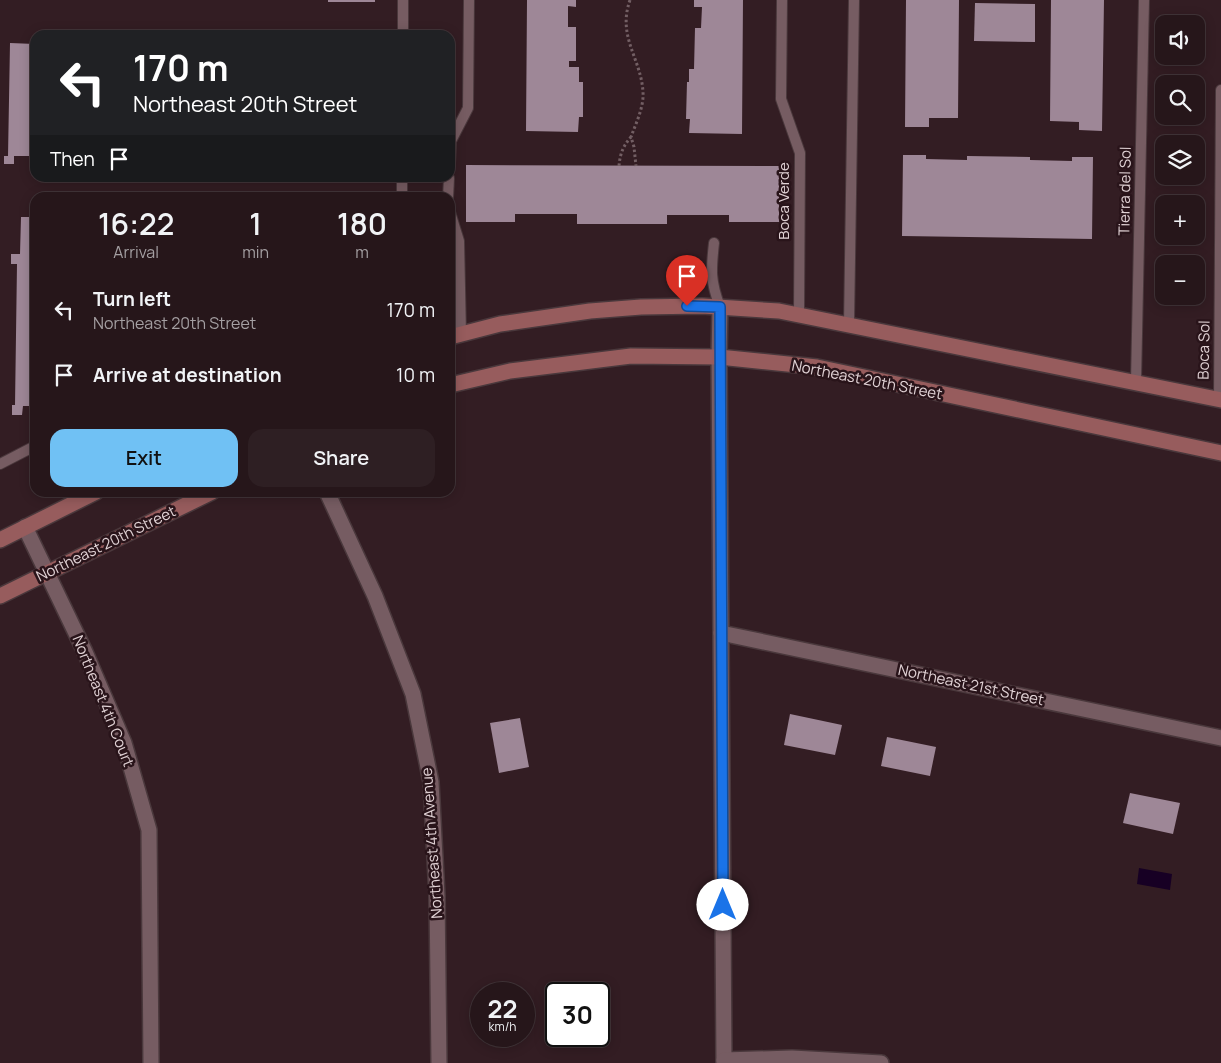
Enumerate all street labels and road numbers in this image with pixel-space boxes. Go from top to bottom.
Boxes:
street label: Tierra del Sol [1113,146,1136,236]
street label: Boca Verde [773,162,794,240]
street label: Boca Sol [1192,320,1215,380]
street label: Northeast 20th Street [790,355,944,404]
street label: Northeast 20th Street [32,501,179,587]
street label: Northeast 4th Court [68,632,139,770]
street label: Northeast 21st Street [896,659,1046,710]
street label: Northeast 4th Avenue [416,767,447,919]

